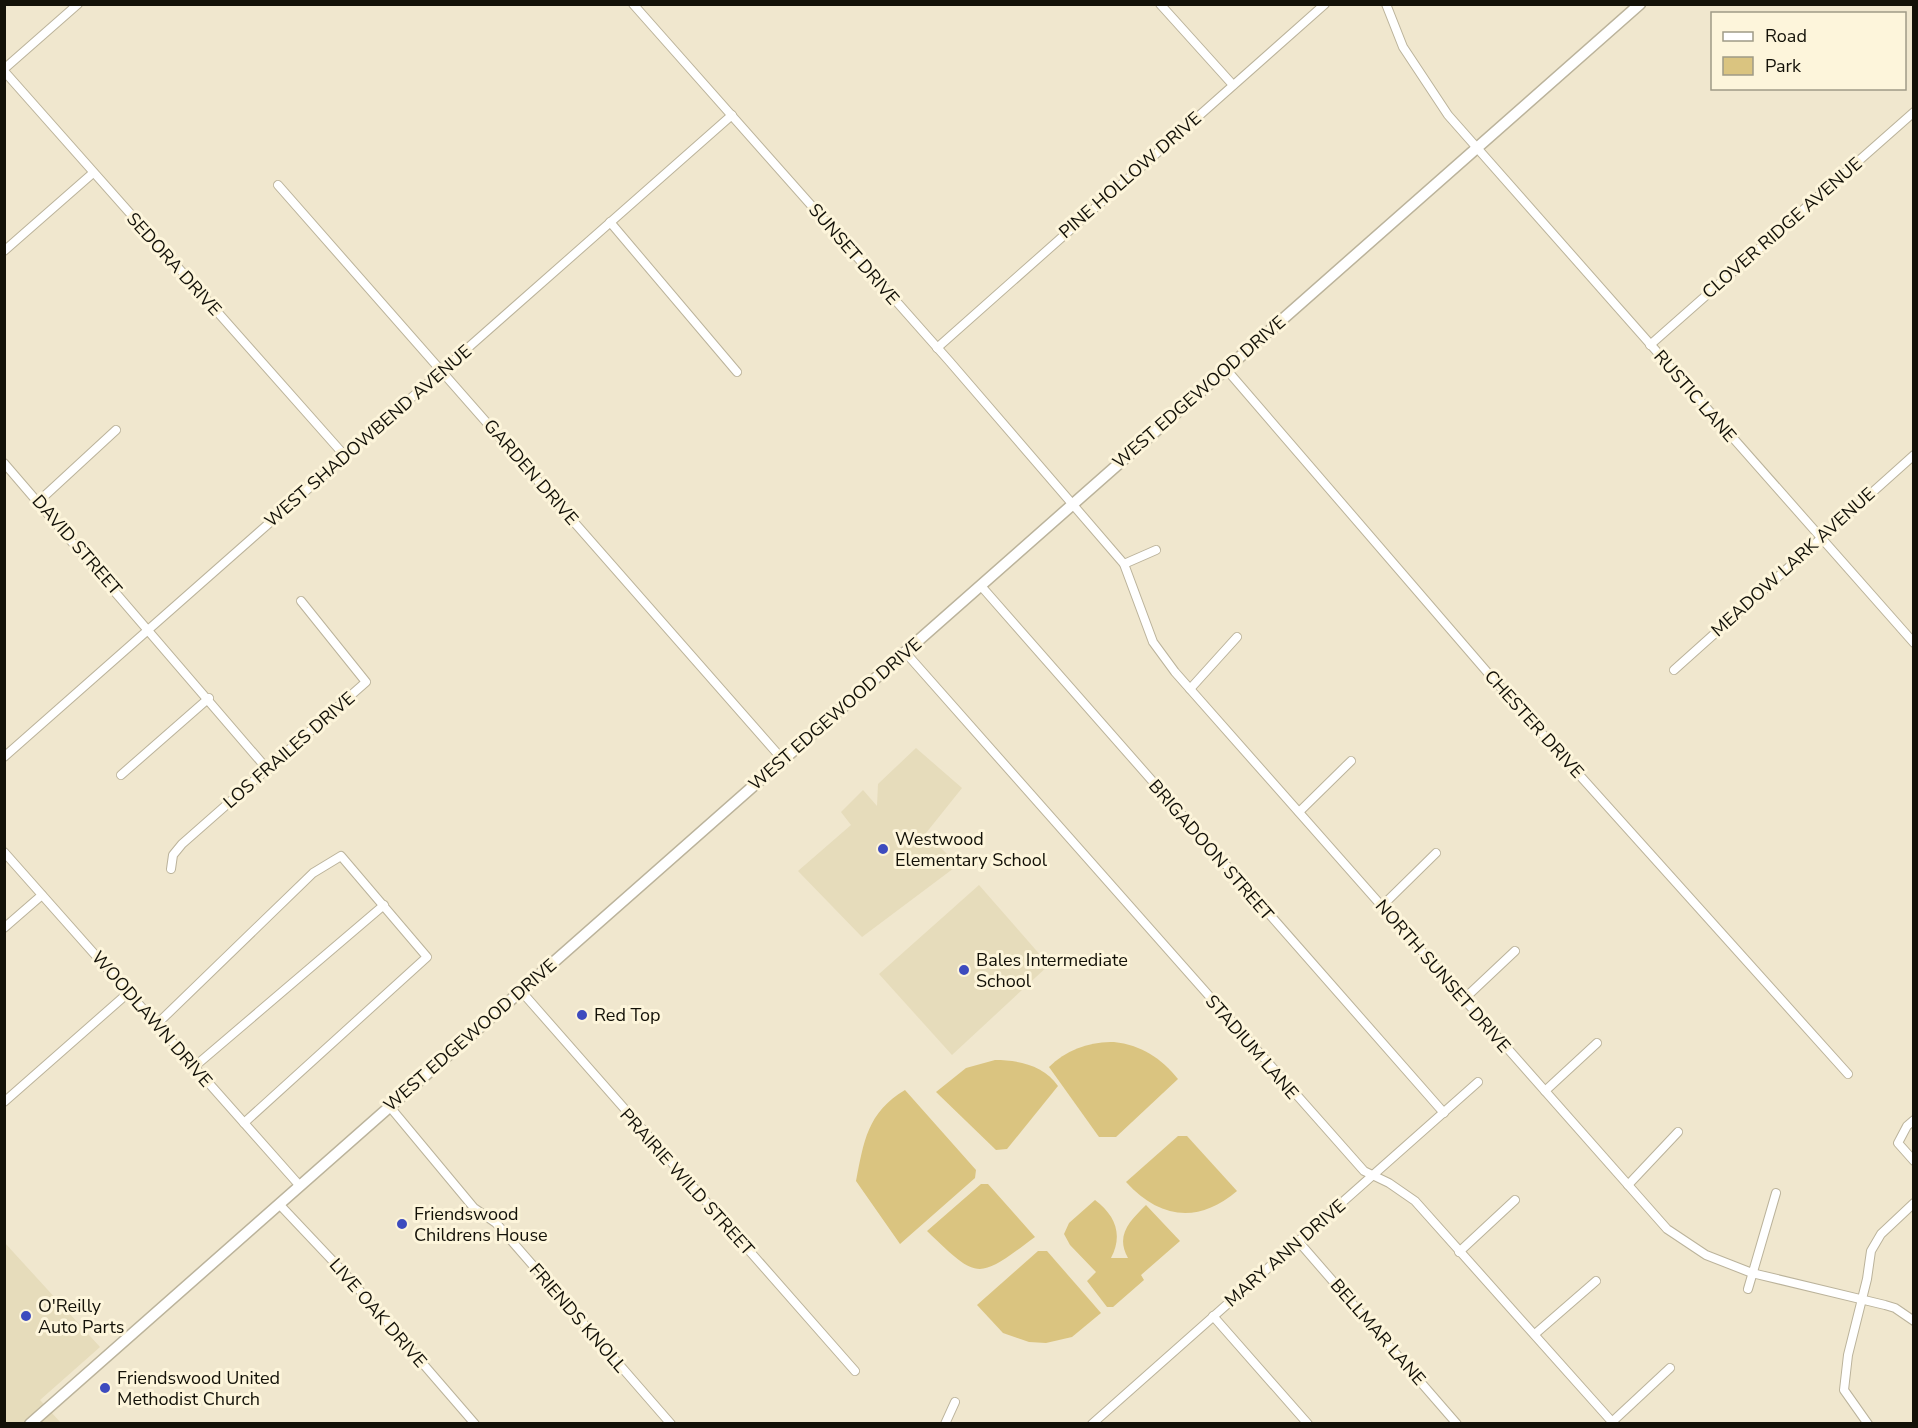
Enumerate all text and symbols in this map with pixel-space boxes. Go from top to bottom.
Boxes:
legend [1711,12,1906,90]
text: Road [1765,24,1807,48]
text: Park [1765,54,1802,78]
street label: PINE HOLLOW DRIVE [1054,106,1206,244]
street label: CLOVER RIDGE AVENUE [1697,152,1867,304]
street label: SUNSET DRIVE [803,198,905,310]
street label: SEDORA DRIVE [121,207,227,321]
street label: WEST EDGEWOOD DRIVE [1107,310,1291,474]
street label: WEST SHADOWBEND AVENUE [259,339,477,533]
street label: RUSTIC LANE [1648,345,1742,447]
street label: GARDEN DRIVE [478,414,584,530]
street label: MEADOW LARK AVENUE [1706,482,1880,642]
street label: DAVID STREET [27,490,127,600]
street label: WEST EDGEWOOD DRIVE [743,632,927,796]
street label: CHESTER DRIVE [1479,665,1589,783]
street label: LOS FRAILES DRIVE [218,686,360,814]
street label: BRIGADOON STREET [1143,775,1279,926]
place label: Westwood Elementary School [895,827,1048,872]
marker: Westwood Elementary School [876,842,890,856]
street label: NORTH SUNSET DRIVE [1370,894,1516,1058]
street label: WOODLAWN DRIVE [86,946,218,1092]
place label: Bales Intermediate School [976,948,1128,993]
street label: WEST EDGEWOOD DRIVE [378,953,562,1117]
marker: Bales Intermediate School [957,963,971,977]
street label: STADIUM LANE [1200,990,1304,1104]
place label: Red Top [594,1003,661,1027]
marker: Red Top [575,1008,589,1022]
street label: PRAIRIE WILD STREET [614,1103,760,1261]
street label: MARY ANN DRIVE [1219,1194,1351,1312]
place label: Friendswood Childrens House [414,1202,548,1247]
marker: Friendswood Childrens House [395,1217,409,1231]
street label: LIVE OAK DRIVE [324,1253,432,1373]
street label: FRIENDS KNOLL [524,1258,632,1378]
street label: BELLMAR LANE [1325,1274,1431,1390]
place label: O'Reilly Auto Parts [38,1294,124,1339]
marker: O'Reilly Auto Parts [19,1309,33,1323]
place label: Friendswood United Methodist Church [117,1366,280,1411]
marker: Friendswood United Methodist Church [98,1381,112,1395]

